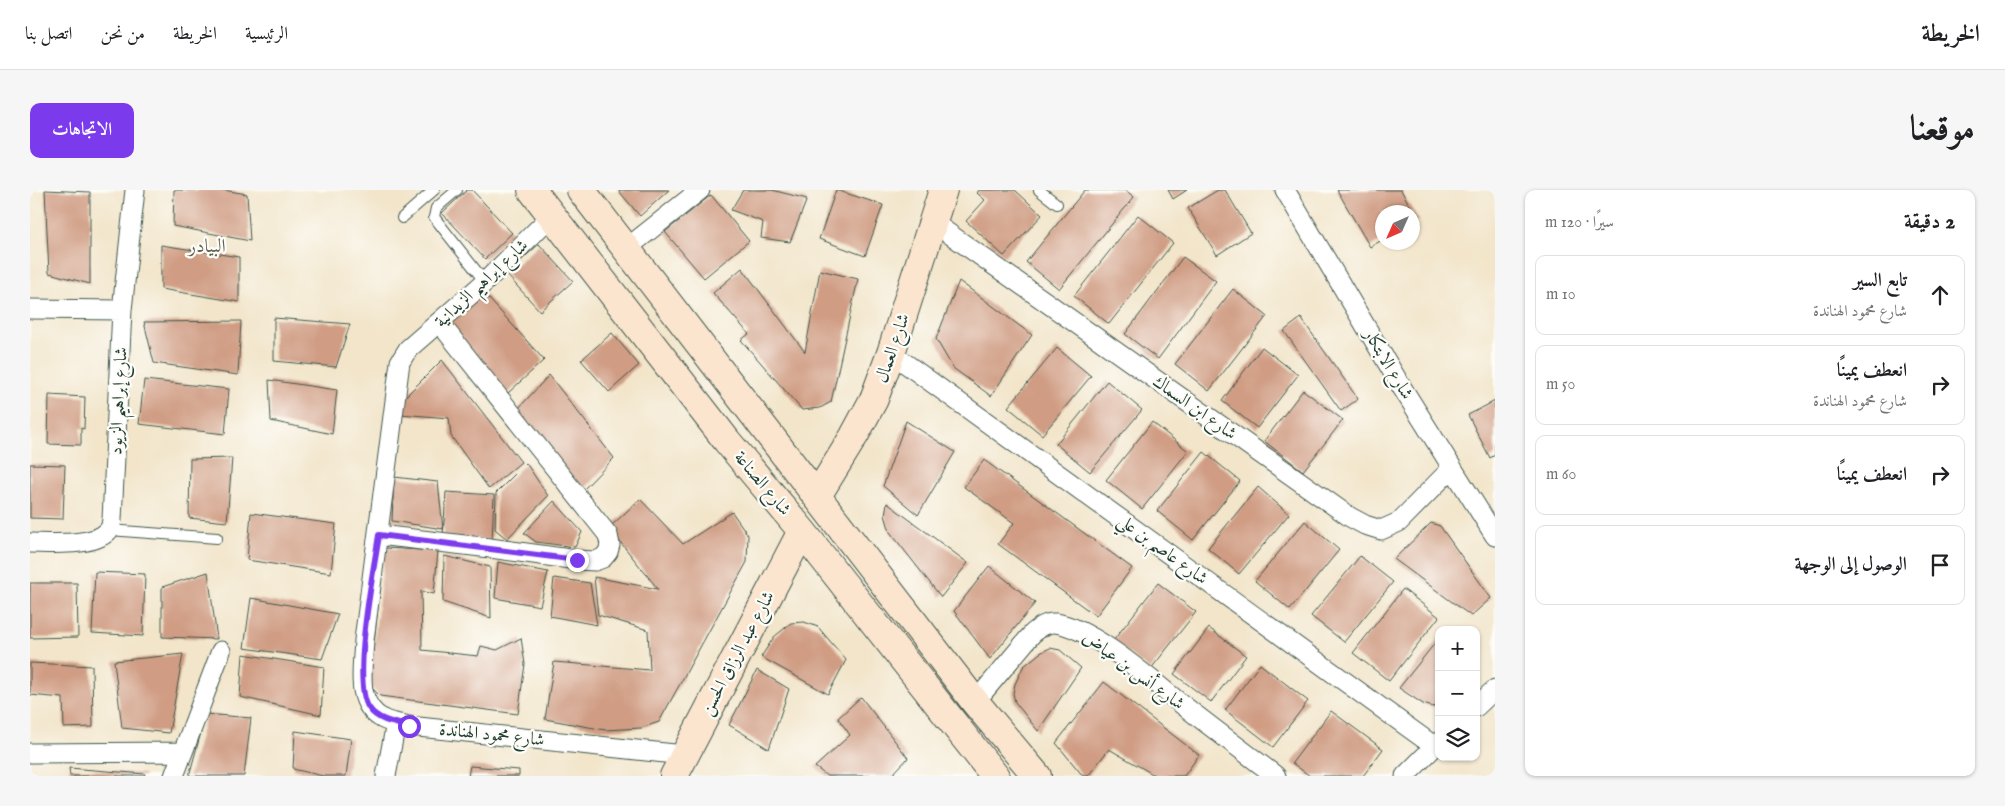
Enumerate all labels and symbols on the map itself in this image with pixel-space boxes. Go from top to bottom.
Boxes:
north arrow [1375,205,1420,250]
district label: البيادر [186,235,226,259]
street label: شارع إبراهيم الزيدانية [430,235,537,337]
street label: شارع العمال [871,311,918,387]
street label: شارع الابتكار [1355,324,1418,405]
street label: شارع إبراهيم الزيود [105,346,139,456]
street label: شارع ابن السماك [1146,371,1241,447]
street label: شارع الصناعة [727,447,796,522]
street label: شارع عاصم بن علي [1109,510,1212,595]
route end [566,549,589,572]
street label: شارع عبد الرزاق الحسن [696,588,783,721]
street label: شارع أنس بن عياض [1076,624,1191,718]
route start [398,715,421,738]
street label: شارع محمود الهناندة [438,719,546,754]

